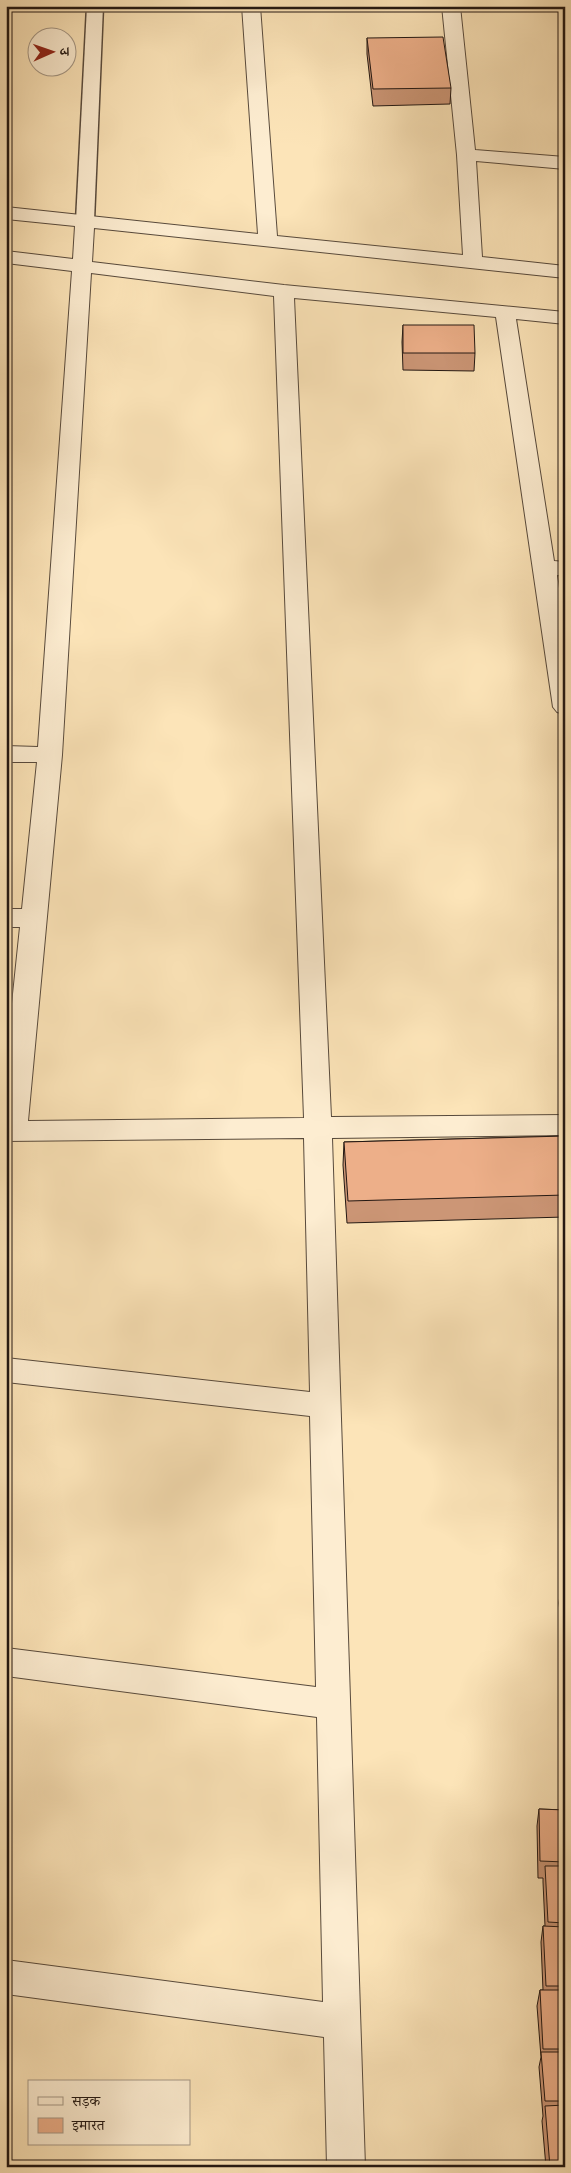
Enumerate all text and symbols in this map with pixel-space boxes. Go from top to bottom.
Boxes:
north arrow [28,28,78,78]
text: उ [55,47,73,56]
legend [28,2080,190,2146]
text: सड़क [71,2092,101,2111]
text: इमारत [71,2116,106,2135]

